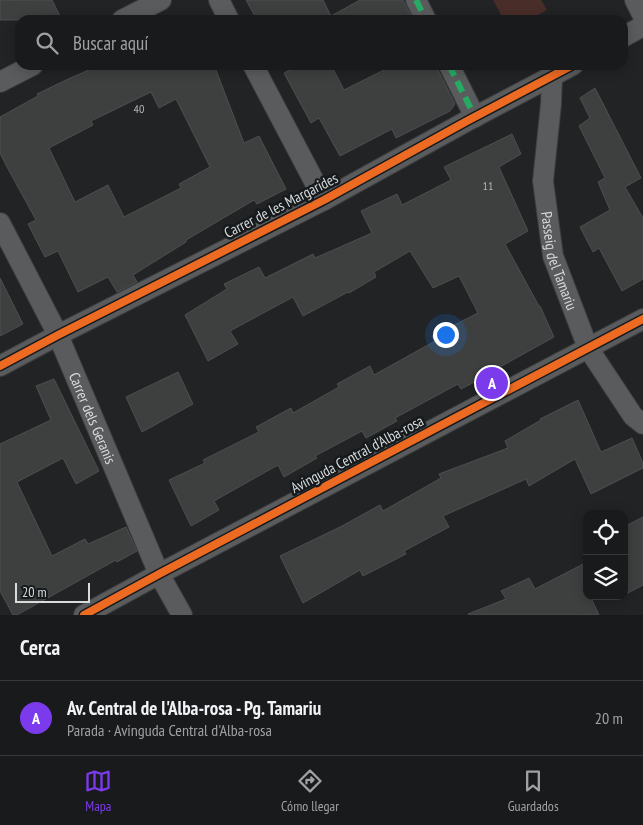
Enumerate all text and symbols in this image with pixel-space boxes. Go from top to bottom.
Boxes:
search box [15,15,628,70]
icon: search [33,29,61,57]
text: Buscar aquí [73,31,148,55]
house number: 40 [134,101,144,116]
street label: Carrer de les Margarides [221,168,341,242]
house number: 11 [483,178,493,193]
street label: Passeig del Tamariu [538,210,582,312]
your location [433,322,459,348]
pin: A [476,364,508,402]
street label: Carrer dels Geranis [65,369,121,466]
street label: Avinguda Central d'Alba-rosa [287,411,427,497]
map controls [583,510,628,600]
button: locate [583,510,628,555]
button: layers [583,555,628,600]
scale bar [15,580,90,603]
text: 20 m [22,583,47,601]
text: Cerca [20,634,60,661]
text: Av. Central de l'Alba-rosa - Pg. Tamariu [67,696,321,720]
text: A [32,708,40,728]
text: 20 m [595,708,623,728]
text: Parada · Avinguda Central d'Alba-rosa [67,720,272,740]
tab: Mapa [84,767,112,815]
tab: Cómo llegar [281,767,339,815]
tab: Guardados [508,767,559,815]

